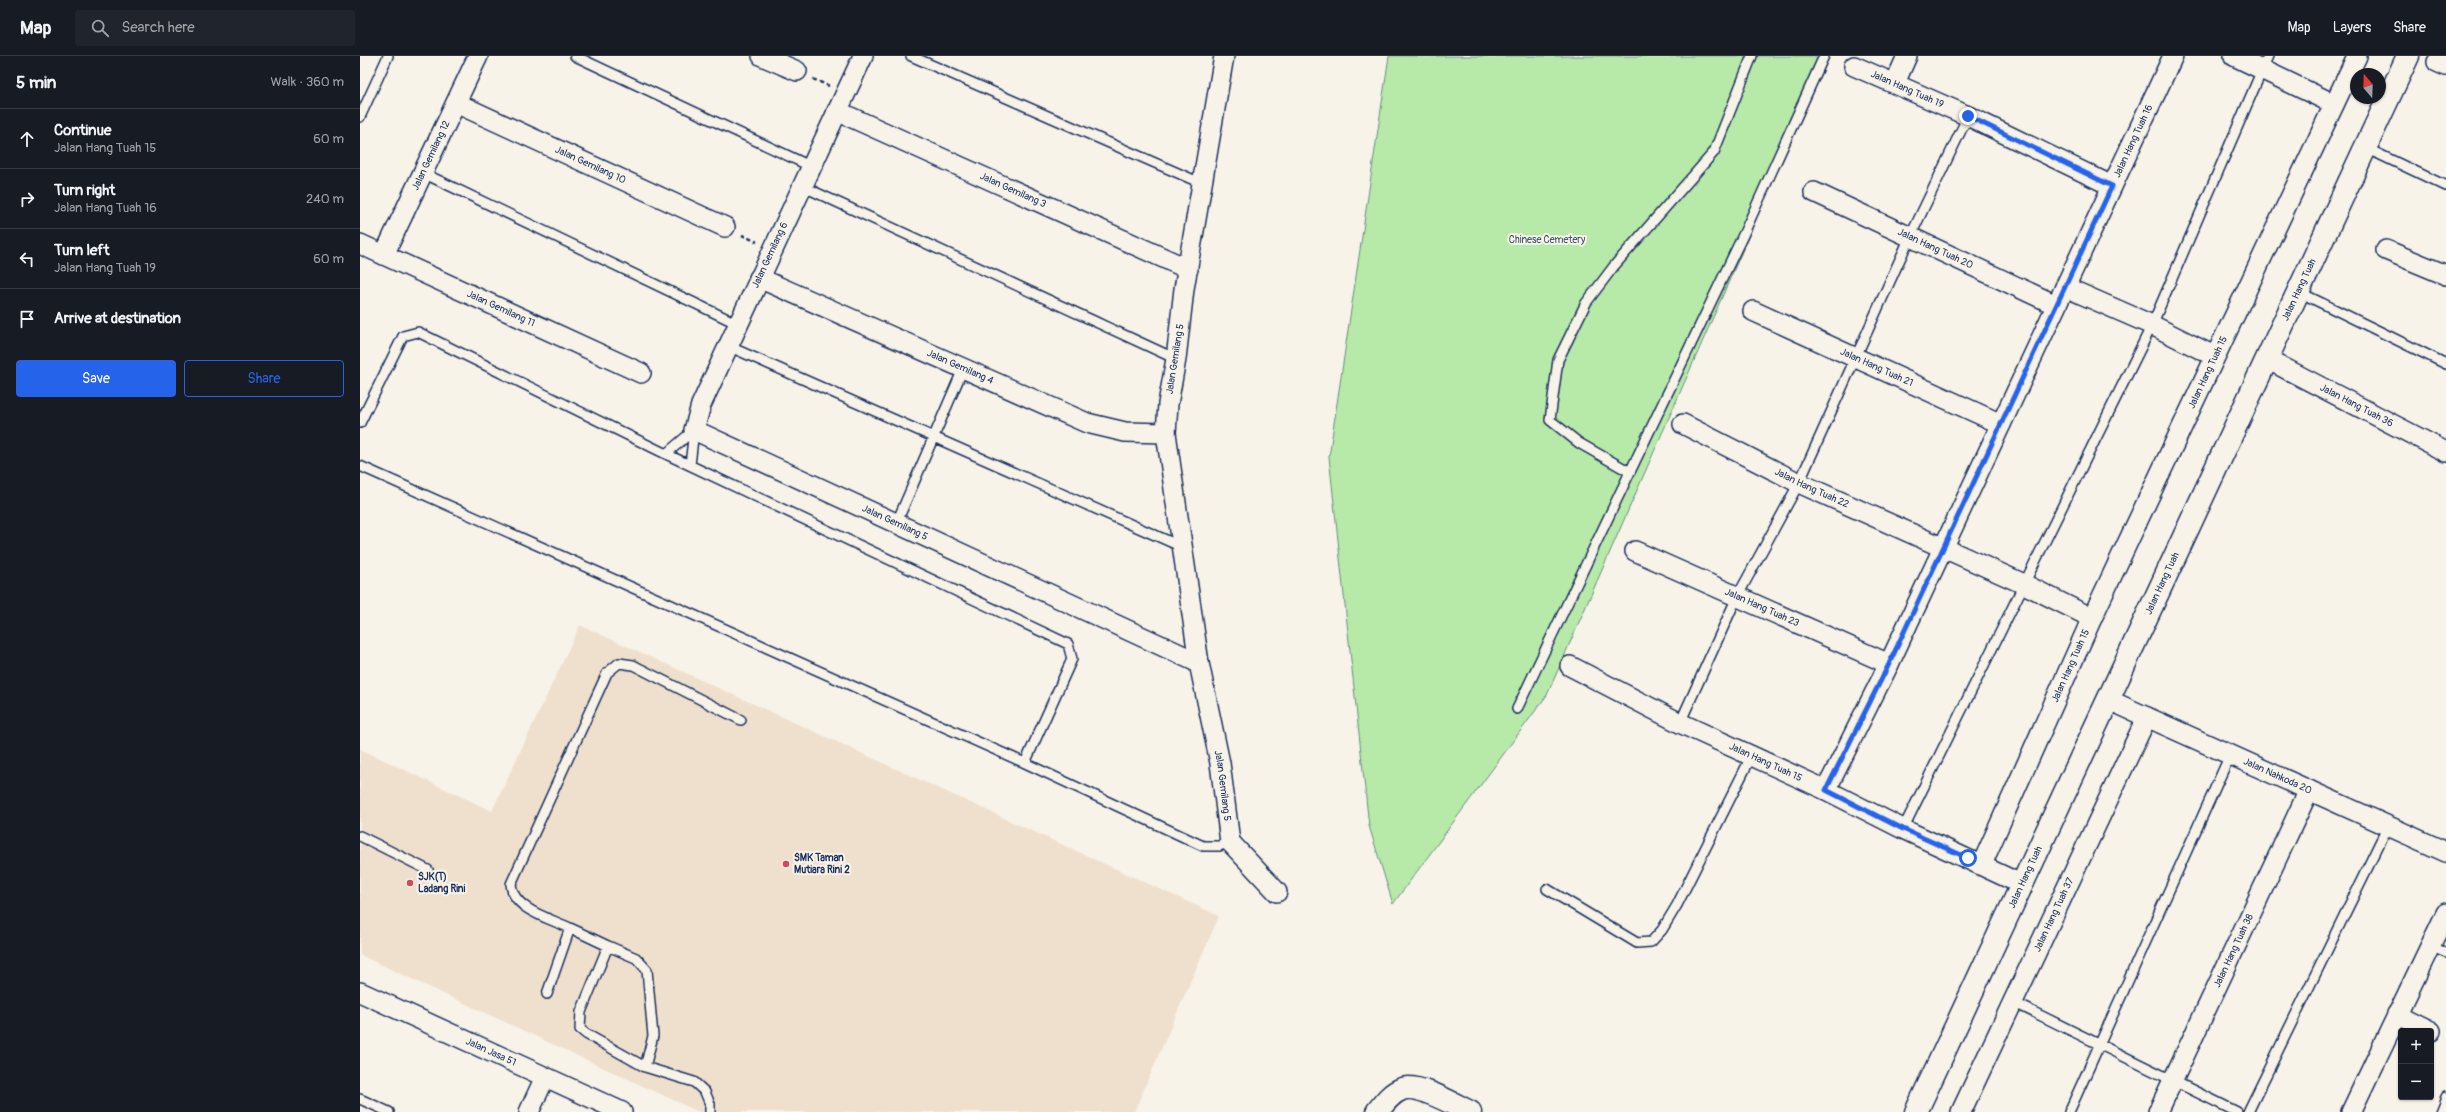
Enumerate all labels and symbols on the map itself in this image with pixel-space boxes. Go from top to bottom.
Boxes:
street label: Jalan Hang Tuah 19 [1869,68,1945,111]
north arrow [2350,68,2386,104]
street label: Jalan Hang Tuah 16 [2111,103,2156,180]
route end [1959,107,1977,125]
street label: Jalan Gemilang 12 [409,119,453,192]
street label: Jalan Gemilang 10 [553,143,628,187]
street label: Jalan Gemilang 3 [978,170,1048,211]
street label: Jalan Gemilang 6 [749,220,791,290]
street label: Jalan Hang Tuah 20 [1896,226,1975,272]
park label: Chinese Cemetery [1509,234,1586,246]
street label: Jalan Hang Tuah [2279,257,2319,323]
street label: Jalan Gemilang 11 [465,288,537,330]
street label: Jalan Gemilang 5 [1164,323,1186,395]
street label: Jalan Hang Tuah 15 [2186,334,2230,411]
street label: Jalan Hang Tuah 21 [1838,346,1915,389]
street label: Jalan Gemilang 4 [925,347,996,387]
street label: Jalan Hang Tuah 36 [2318,382,2395,430]
street label: Jalan Hang Tuah 22 [1773,466,1851,511]
street label: Jalan Gemilang 5 [860,502,930,543]
street label: Jalan Hang Tuah [2143,550,2182,617]
street label: Jalan Hang Tuah 23 [1723,586,1802,629]
street label: Jalan Hang Tuah 15 [2049,627,2092,704]
street label: Jalan Hang Tuah 15 [1727,740,1804,784]
street label: Jalan Gemilang 5 [1211,749,1233,822]
street label: Jalan Nahkoda 20 [2241,755,2314,797]
street label: Jalan Hang Tuah [2006,844,2045,910]
route start [1959,849,1977,867]
place label: SMK Taman Mutiara Rini 2 [794,852,850,876]
marker: SMK Taman Mutiara Rini 2 [781,859,791,869]
place label: SJK(T) Ladang Rini [418,871,466,895]
street label: Jalan Hang Tuah 37 [2031,875,2077,954]
marker: SJK(T) Ladang Rini [405,878,415,888]
street label: Jalan Hang Tuah 38 [2211,912,2256,990]
street label: Jalan Jasa 51 [464,1035,518,1069]

